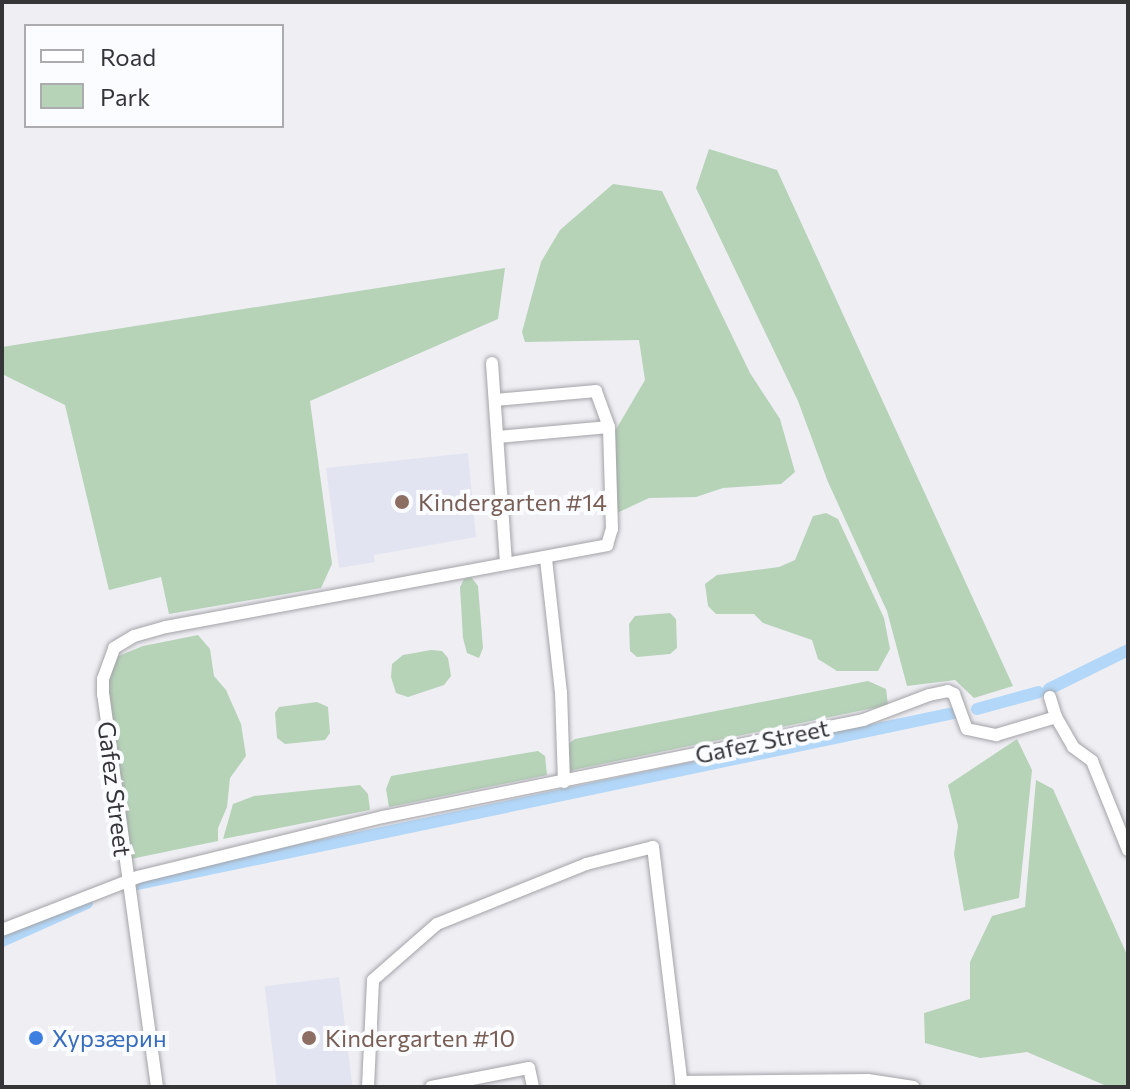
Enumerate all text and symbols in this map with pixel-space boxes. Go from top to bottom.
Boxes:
legend [24,24,284,128]
text: Road [100,42,156,71]
text: Park [100,82,150,111]
place label: Kindergarten #14 [418,488,607,516]
marker: Kindergarten #14 [393,493,411,511]
street label: Gafez Street [692,713,832,769]
street label: Gafez Street [92,720,138,858]
place label: Хурзæрин [52,1024,167,1052]
place label: Kindergarten #10 [325,1024,515,1052]
marker: Хурзæрин [27,1029,45,1047]
marker: Kindergarten #10 [300,1029,318,1047]

